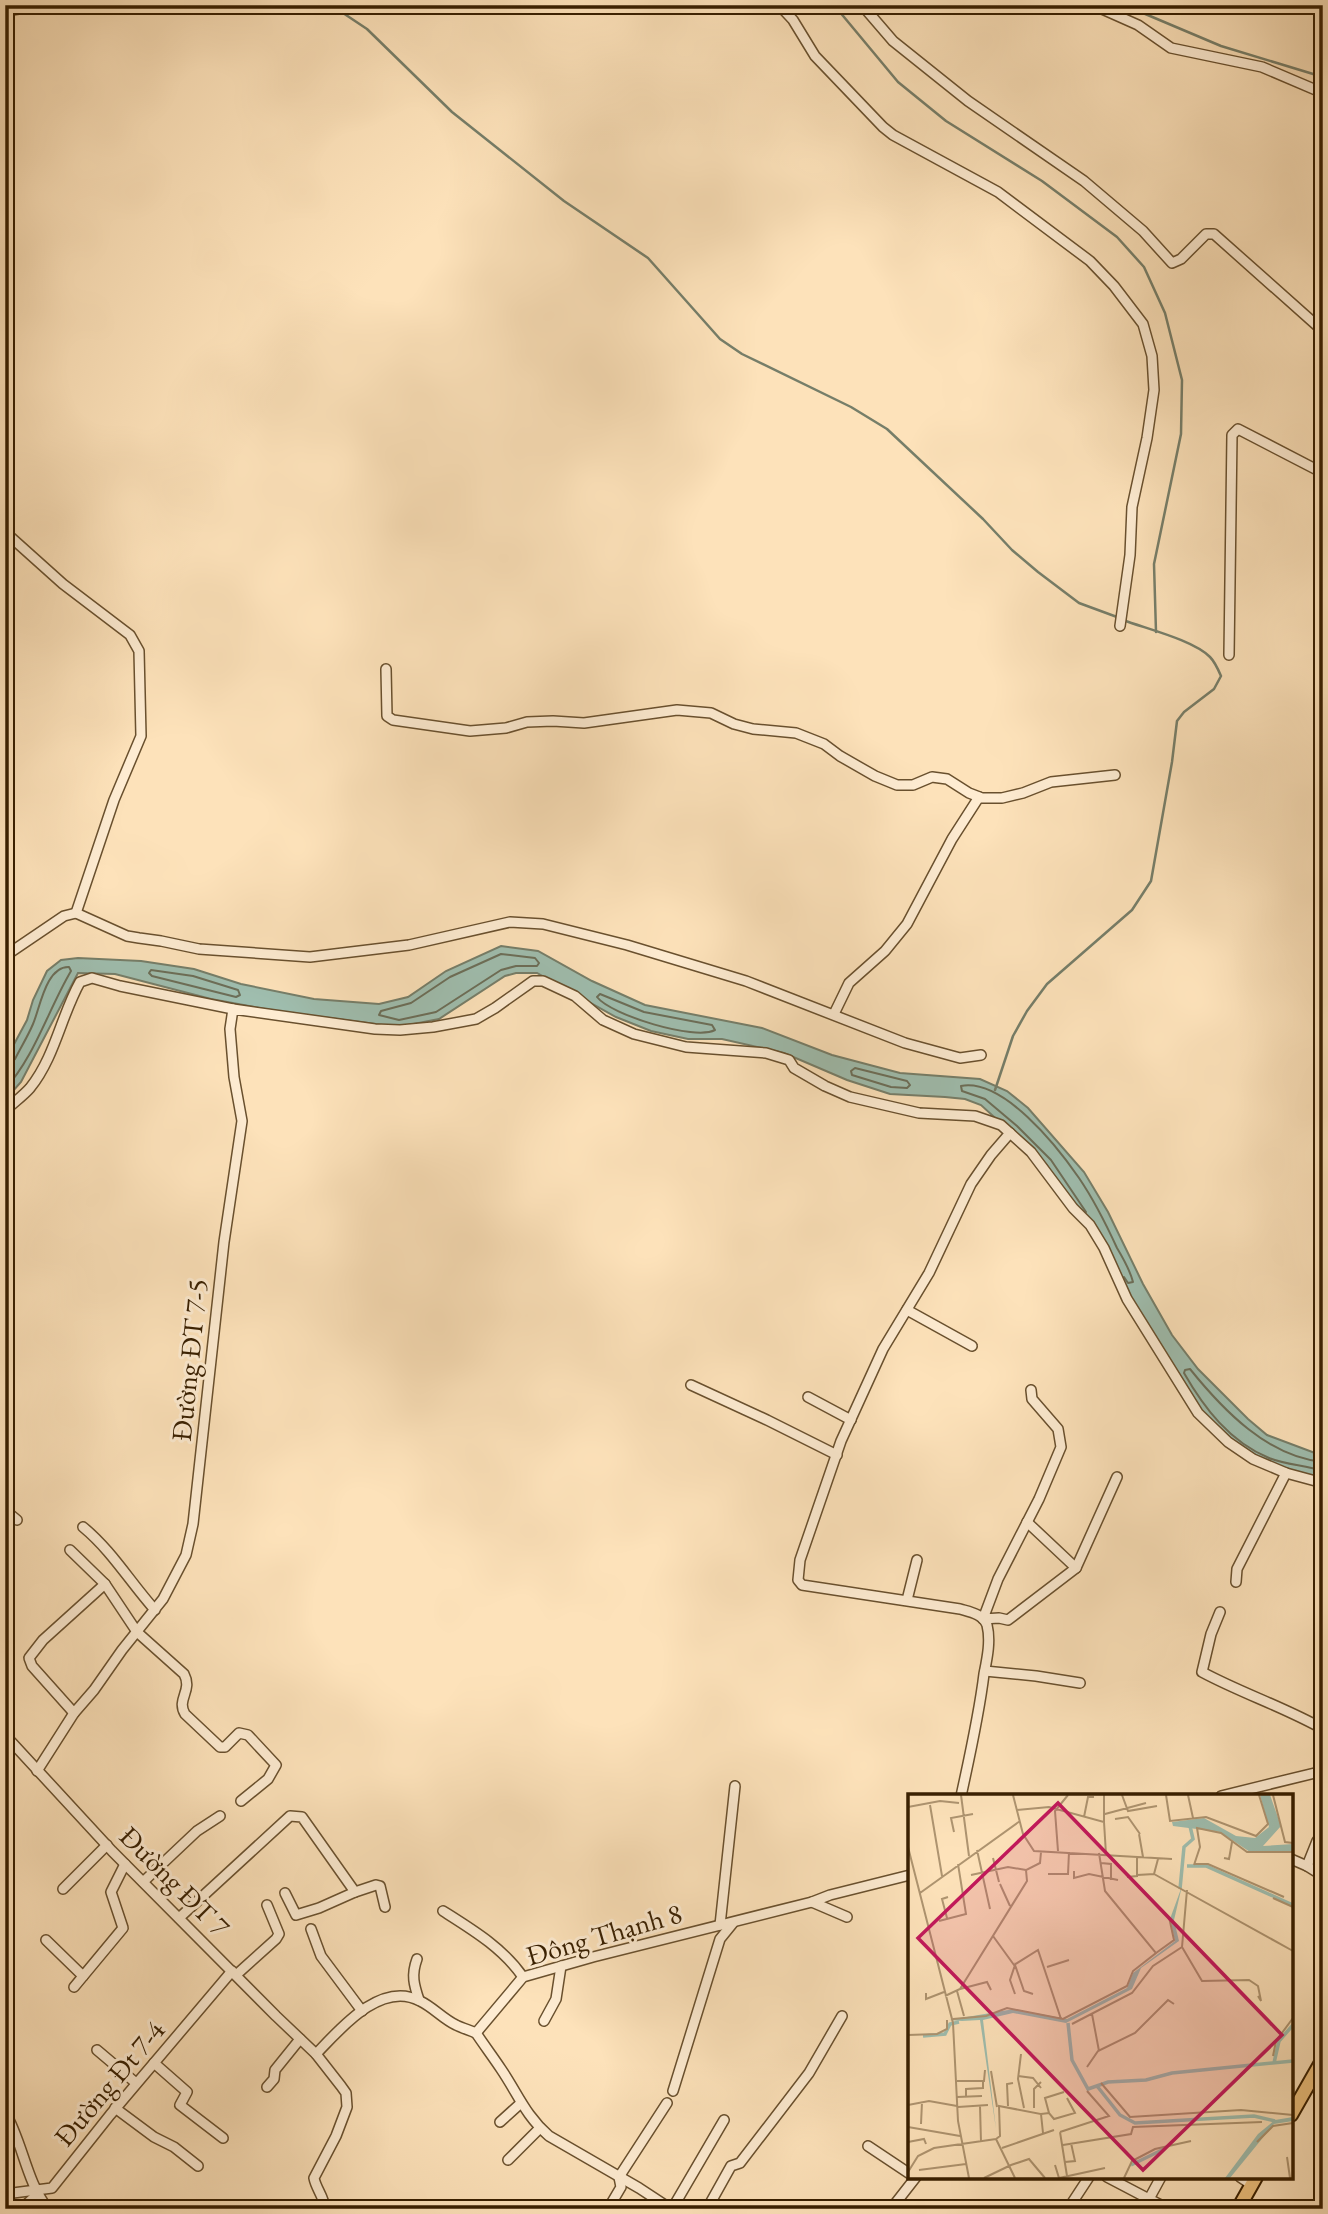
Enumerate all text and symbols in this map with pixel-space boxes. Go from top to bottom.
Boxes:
street label: Đường ĐT 7-5 [163,1277,215,1443]
inset map [908,1794,1293,2179]
street label: Đường ĐT 7 [112,1818,238,1944]
street label: Đông Thạnh 8 [522,1895,686,1973]
street label: Đường Đt 7-4 [46,2012,173,2153]

